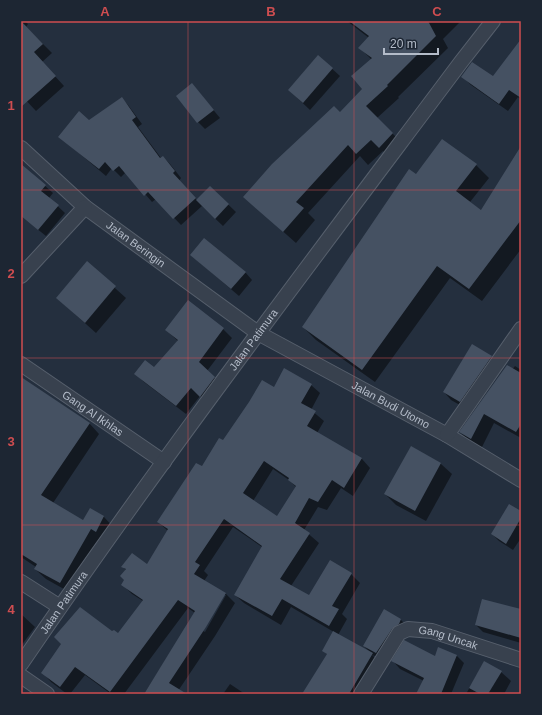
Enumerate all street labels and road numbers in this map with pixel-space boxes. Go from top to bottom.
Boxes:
street label: Jalan Beringin [104,219,168,269]
street label: Jalan Patimura [227,306,281,373]
street label: Jalan Budi Utomo [350,379,432,431]
street label: Gang Al Ikhlas [60,388,126,438]
street label: Jalan Patimura [38,568,90,636]
street label: Gang Uncak [418,624,480,652]

